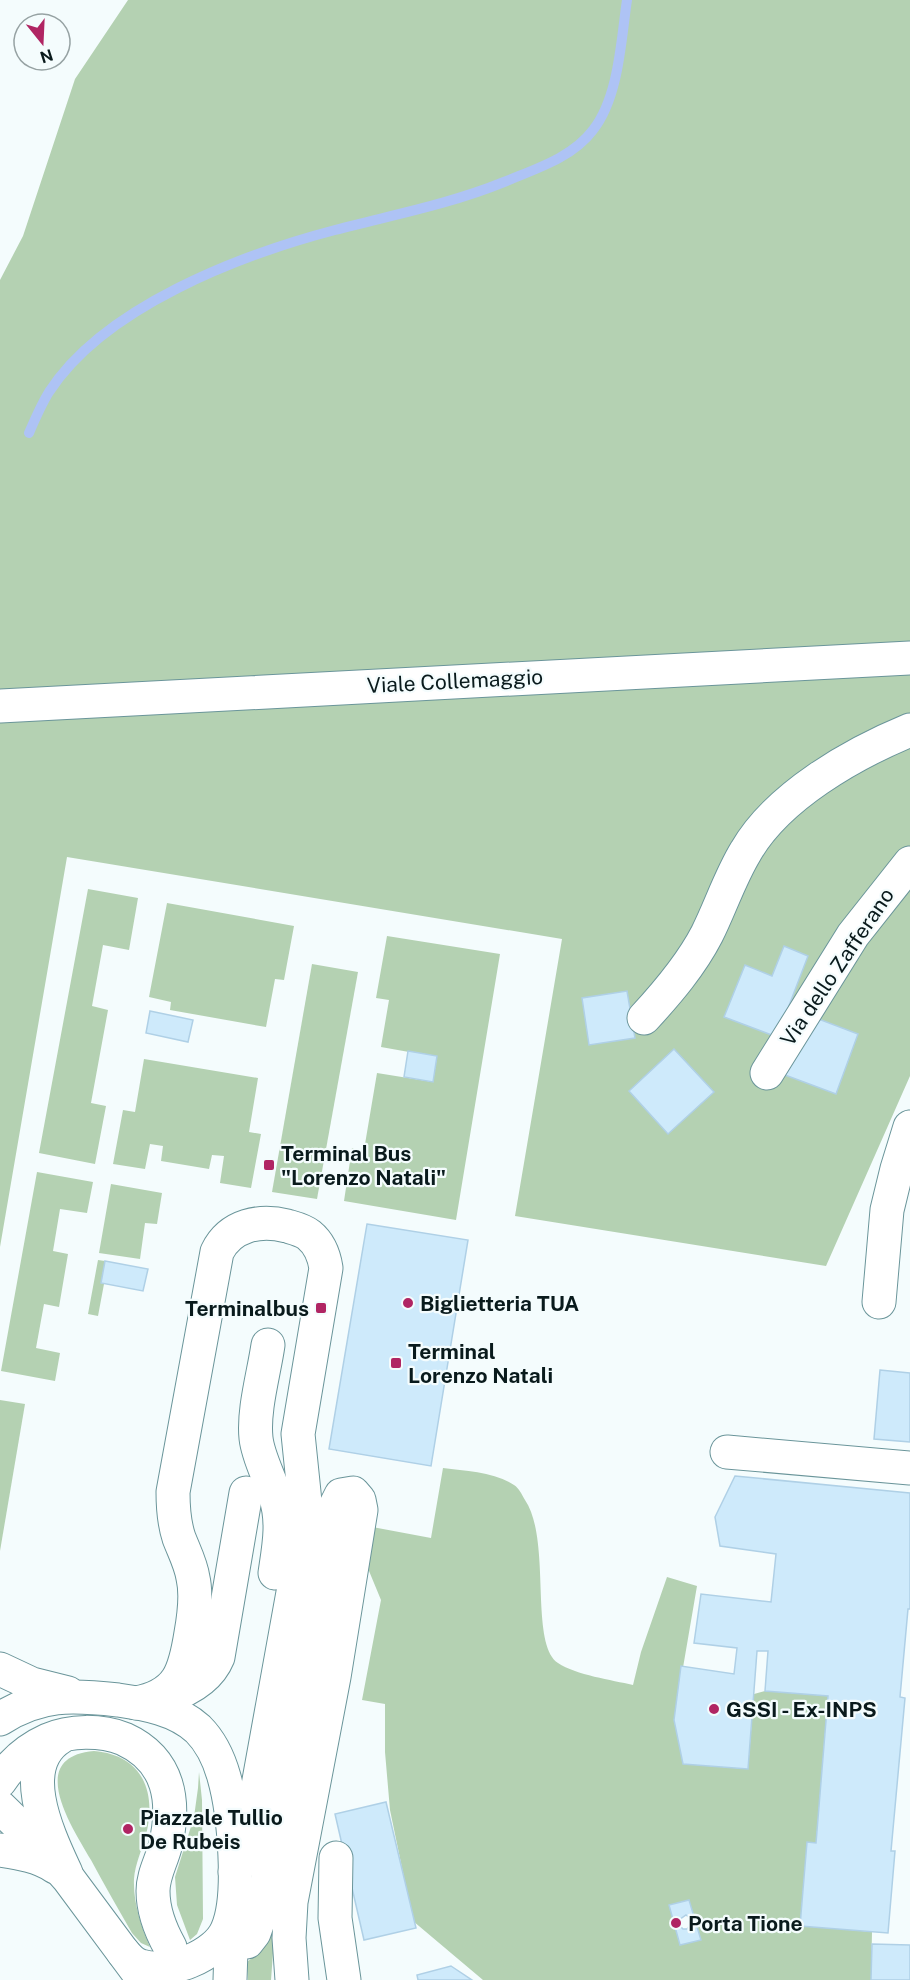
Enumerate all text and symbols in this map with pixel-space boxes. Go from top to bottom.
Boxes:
north arrow [12,12,72,72]
text: N [38,45,55,67]
street label: Viale Collemaggio [366,664,544,698]
street label: Via dello Zafferano [775,883,899,1051]
place label: Terminal Bus "Lorenzo Natali" [281,1141,446,1190]
marker: Terminal Bus "Lorenzo Natali" [262,1158,276,1172]
place label: Biglietteria TUA [420,1291,579,1316]
place label: Terminalbus [185,1296,309,1321]
marker: Biglietteria TUA [401,1296,415,1310]
marker: Terminalbus [314,1301,328,1315]
place label: Terminal Lorenzo Natali [408,1339,553,1388]
marker: Terminal Lorenzo Natali [389,1356,403,1370]
place label: GSSI - Ex-INPS [726,1697,877,1722]
marker: GSSI - Ex-INPS [707,1702,721,1716]
place label: Piazzale Tullio De Rubeis [140,1805,283,1854]
marker: Piazzale Tullio De Rubeis [121,1822,135,1836]
place label: Porta Tione [688,1911,803,1936]
marker: Porta Tione [669,1916,683,1930]

